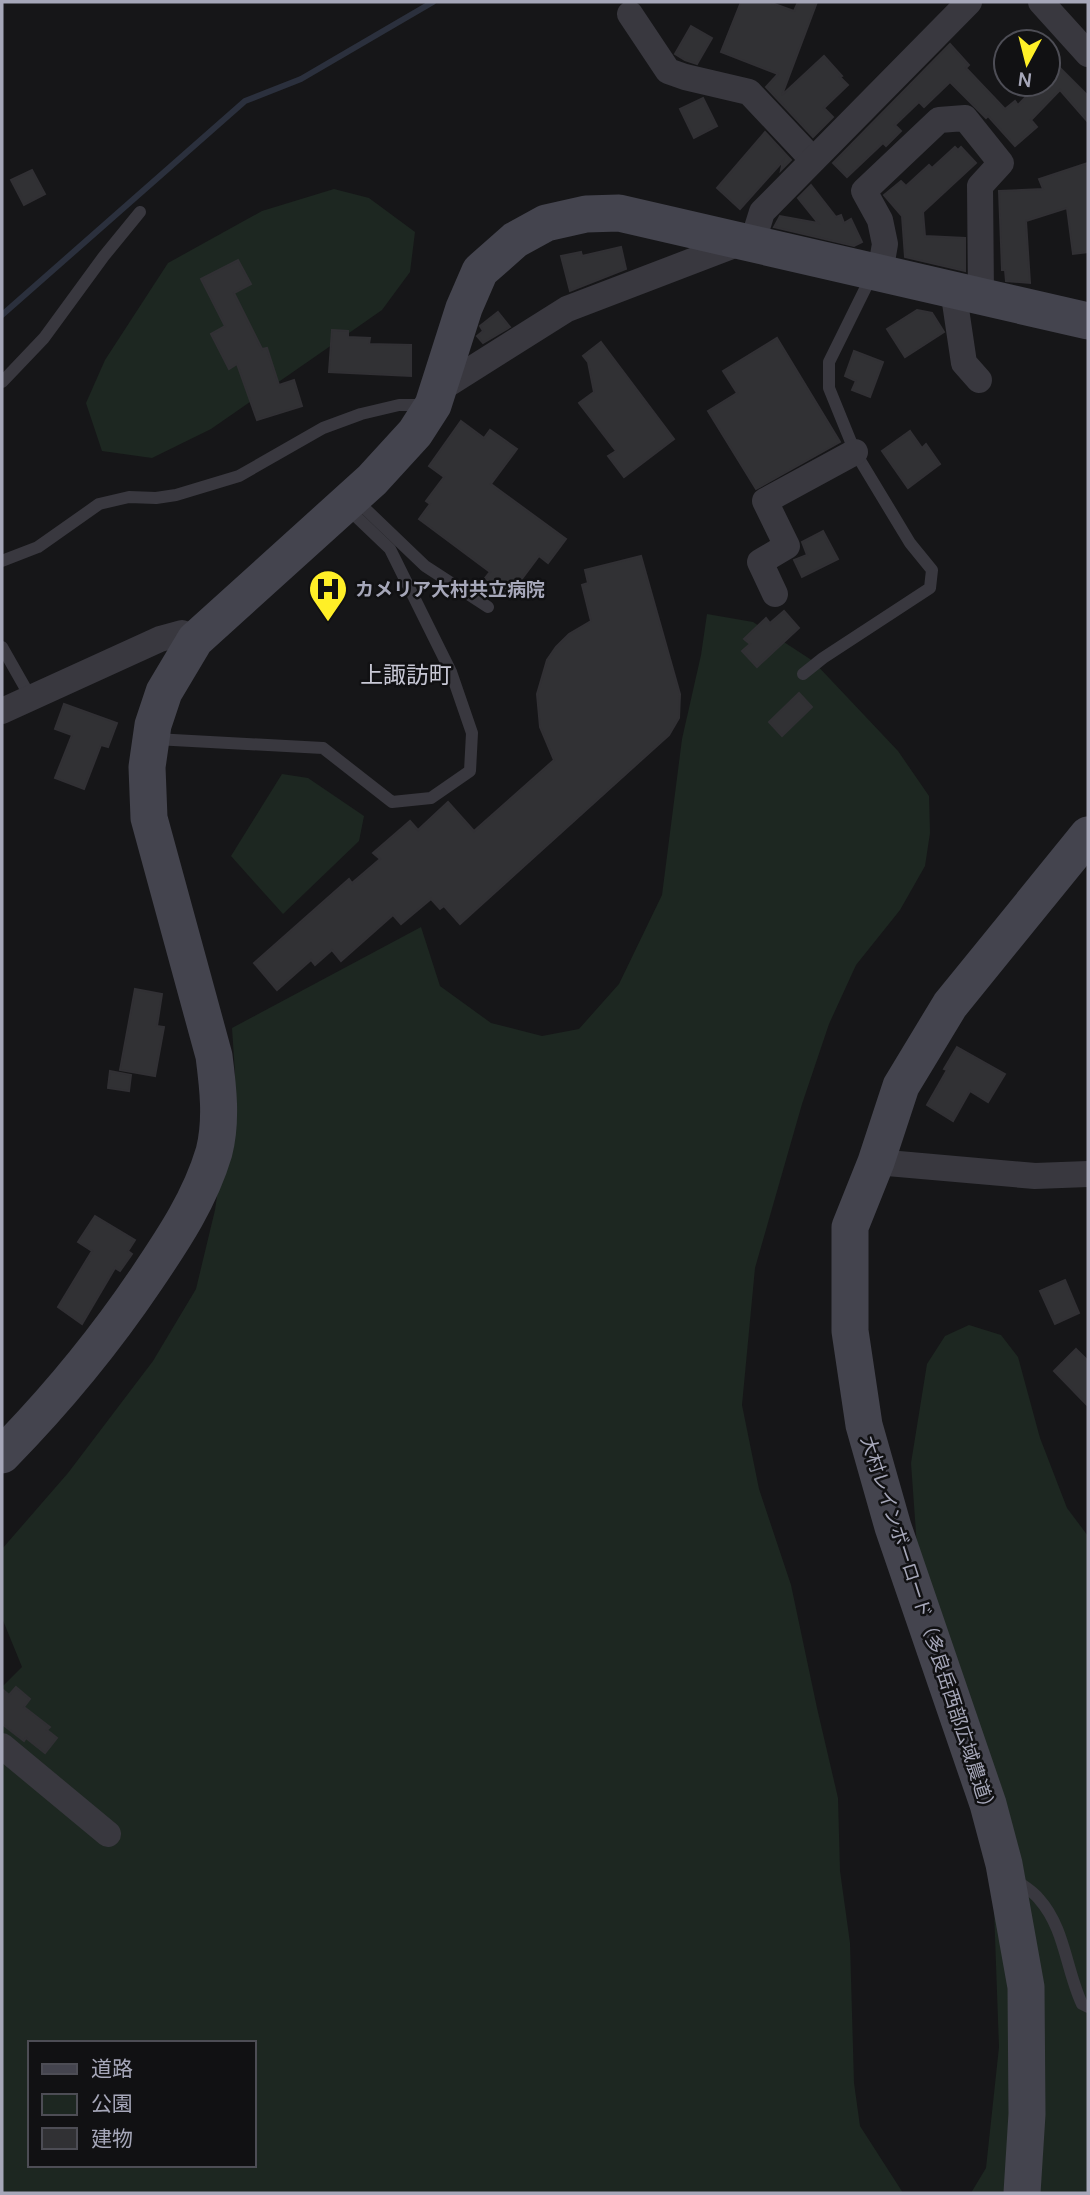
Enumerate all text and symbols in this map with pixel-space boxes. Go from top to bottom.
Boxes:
north arrow [992,28,1062,98]
text: N [1017,66,1033,94]
hospital icon: カメリア大村共立病院 [307,568,349,623]
place label: カメリア大村共立病院 [355,576,545,602]
district label: 上諏訪町 [360,658,452,690]
street label: 大村レインボーロード（多良岳西部広域農道） [855,1432,1003,1820]
legend [28,2041,256,2167]
text: 道路 [91,2054,133,2082]
text: 公園 [91,2089,133,2117]
text: 建物 [91,2124,133,2152]

